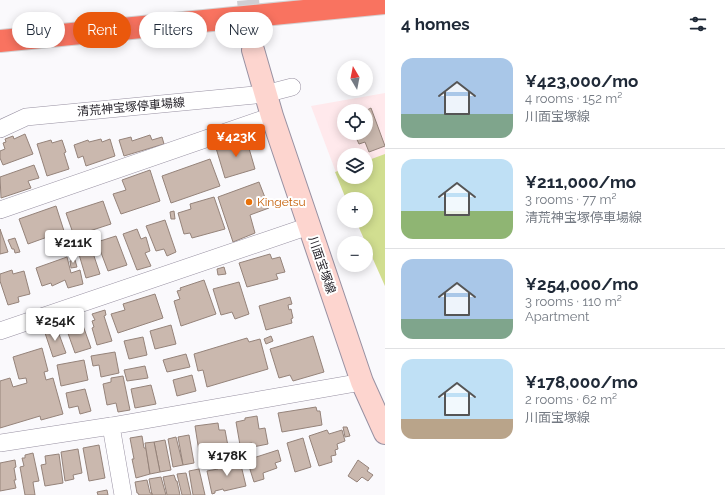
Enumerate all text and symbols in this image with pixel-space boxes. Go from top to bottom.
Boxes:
chip: Buy [12,12,65,48]
chip: Rent [73,12,131,48]
chip: Filters [139,12,207,48]
chip: New [215,12,273,48]
icon: filters [687,13,709,35]
text: 4 homes [401,14,470,34]
north arrow [337,60,373,96]
map controls [337,60,373,272]
text: ¥423,000/mo [525,71,638,91]
icon: home [433,74,481,122]
text: 4 rooms · 152 m² [525,91,622,106]
street label: 清荒神宝塚停車場線 [77,95,185,119]
button: locate [337,104,373,140]
text: 川面宝塚線 [525,109,590,124]
pin: ¥423K [208,124,264,158]
text: ¥423K [216,129,256,144]
button: layers [337,148,373,184]
text: ¥211,000/mo [525,172,636,192]
icon: home [433,175,481,223]
button: + [337,192,373,228]
text: 3 rooms · 77 m² [525,192,617,207]
place label: Kingetsu [257,195,306,209]
marker: Kingetsu [244,197,254,207]
text: 清荒神宝塚停車場線 [525,210,642,225]
pin: ¥211K [45,230,101,264]
street label: 川面宝塚線 [306,234,338,296]
text: ¥211K [54,235,92,250]
button: − [337,236,373,272]
text: ¥254,000/mo [525,274,638,294]
icon: home [433,275,481,323]
text: 3 rooms · 110 m² [525,294,622,309]
pin: ¥254K [27,308,83,342]
text: Apartment [525,309,589,324]
text: ¥254K [35,313,75,328]
text: ¥178,000/mo [525,372,638,392]
icon: home [433,375,481,423]
text: 2 rooms · 62 m² [525,392,617,407]
text: 川面宝塚線 [525,410,590,425]
pin: ¥178K [199,443,255,477]
text: ¥178K [207,448,247,463]

